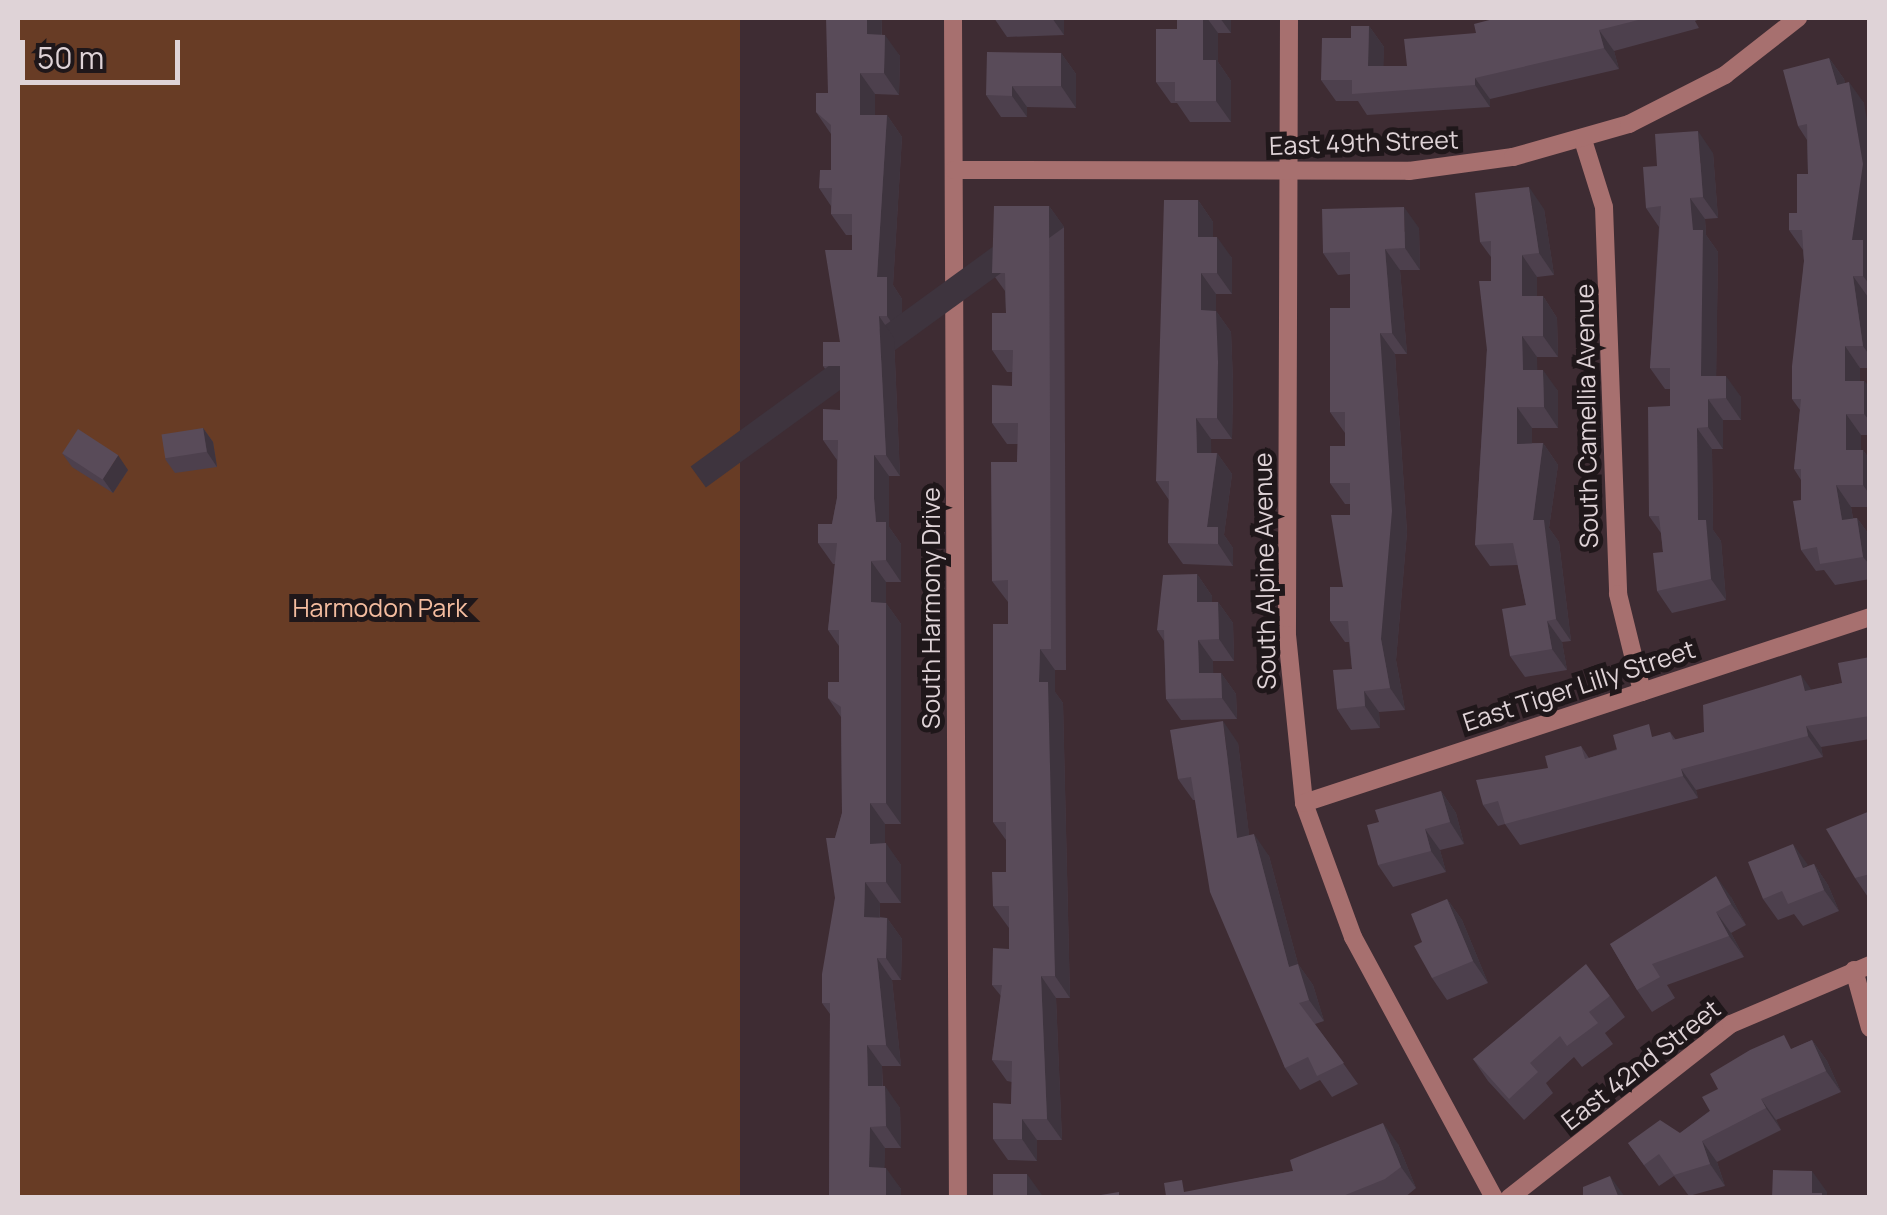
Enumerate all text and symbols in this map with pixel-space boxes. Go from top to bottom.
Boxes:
scale bar [25,20,185,82]
text: 50 m [37,37,104,78]
street label: East 49th Street [1269,125,1459,161]
street label: South Camellia Avenue [1570,284,1604,548]
street label: South Alpine Avenue [1248,452,1282,690]
street label: South Harmony Drive [916,487,946,729]
park label: Harmodon Park [292,593,468,623]
street label: East Tiger Lilly Street [1459,634,1699,738]
street label: East 42nd Street [1556,994,1726,1136]

